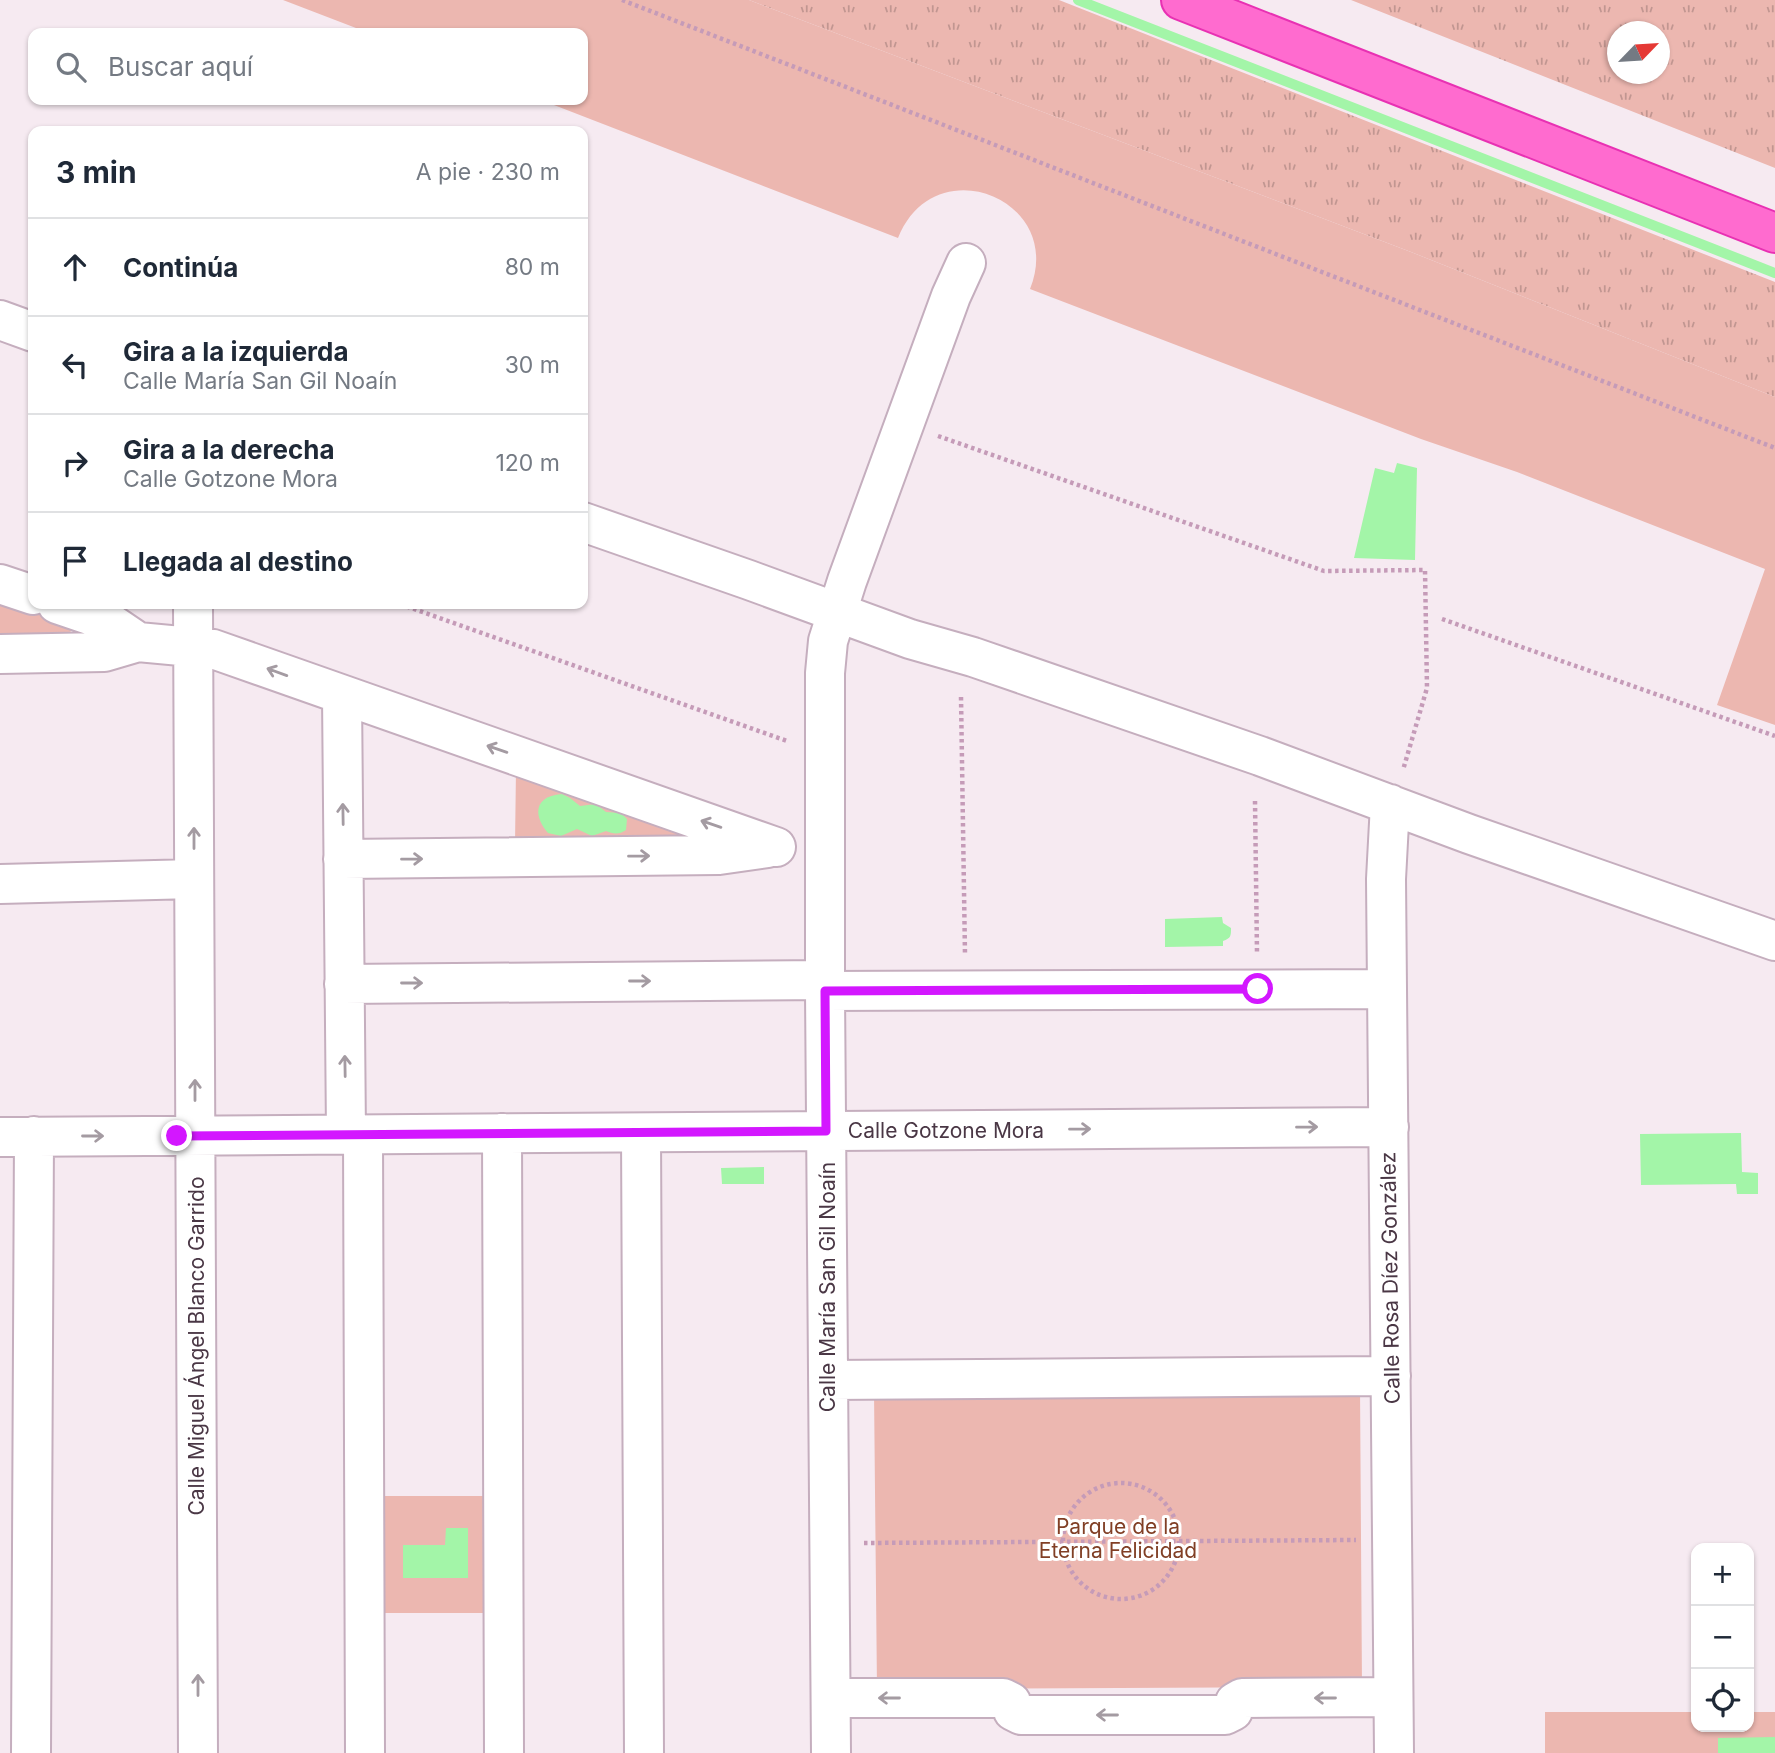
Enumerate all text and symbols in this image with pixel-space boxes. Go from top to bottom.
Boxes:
north arrow [1607,21,1670,84]
search box [28,28,588,105]
icon: search [52,48,90,86]
text: Buscar aquí [108,51,253,82]
text: 3 min [56,154,137,190]
text: A pie · 230 m [416,158,560,186]
icon: ahead [56,248,94,286]
text: Continúa [123,252,238,283]
text: 80 m [505,253,560,281]
text: Gira a la izquierda [123,336,349,367]
icon: left [56,346,94,384]
text: 30 m [505,351,560,379]
text: Calle María San Gil Noaín [123,367,397,395]
text: Gira a la derecha [123,434,335,465]
icon: right [56,444,94,482]
text: 120 m [495,449,560,477]
text: Calle Gotzone Mora [123,465,338,493]
icon: arrive [56,542,94,580]
text: Llegada al destino [123,546,353,577]
one-way arrow [267,665,289,677]
one-way arrow [486,742,508,754]
one-way arrow [336,803,350,826]
one-way arrow [701,817,723,829]
one-way arrow [187,827,201,850]
one-way arrow [627,849,650,863]
one-way arrow [400,852,423,865]
route start [1242,973,1273,1004]
one-way arrow [628,974,651,988]
one-way arrow [401,976,424,990]
one-way arrow [338,1055,352,1078]
one-way arrow [188,1079,202,1102]
street label: Calle Gotzone Mora [848,1118,1044,1143]
route end [161,1120,192,1151]
one-way arrow [1295,1120,1318,1134]
one-way arrow [1068,1122,1091,1136]
one-way arrow [81,1129,104,1143]
street label: Calle Rosa Díez González [1375,1152,1405,1404]
street label: Calle María San Gil Noaín [815,1162,840,1412]
street label: Calle Miguel Ángel Blanco Garrido [183,1176,209,1516]
park label: Parque de la Eterna Felicidad [1039,1514,1197,1563]
map controls [1691,1543,1754,1732]
button: + [1691,1543,1754,1606]
button: − [1691,1606,1754,1669]
button: locate [1691,1669,1754,1732]
one-way arrow [191,1674,205,1697]
one-way arrow [878,1691,901,1705]
one-way arrow [1313,1691,1336,1705]
one-way arrow [1096,1708,1119,1722]

